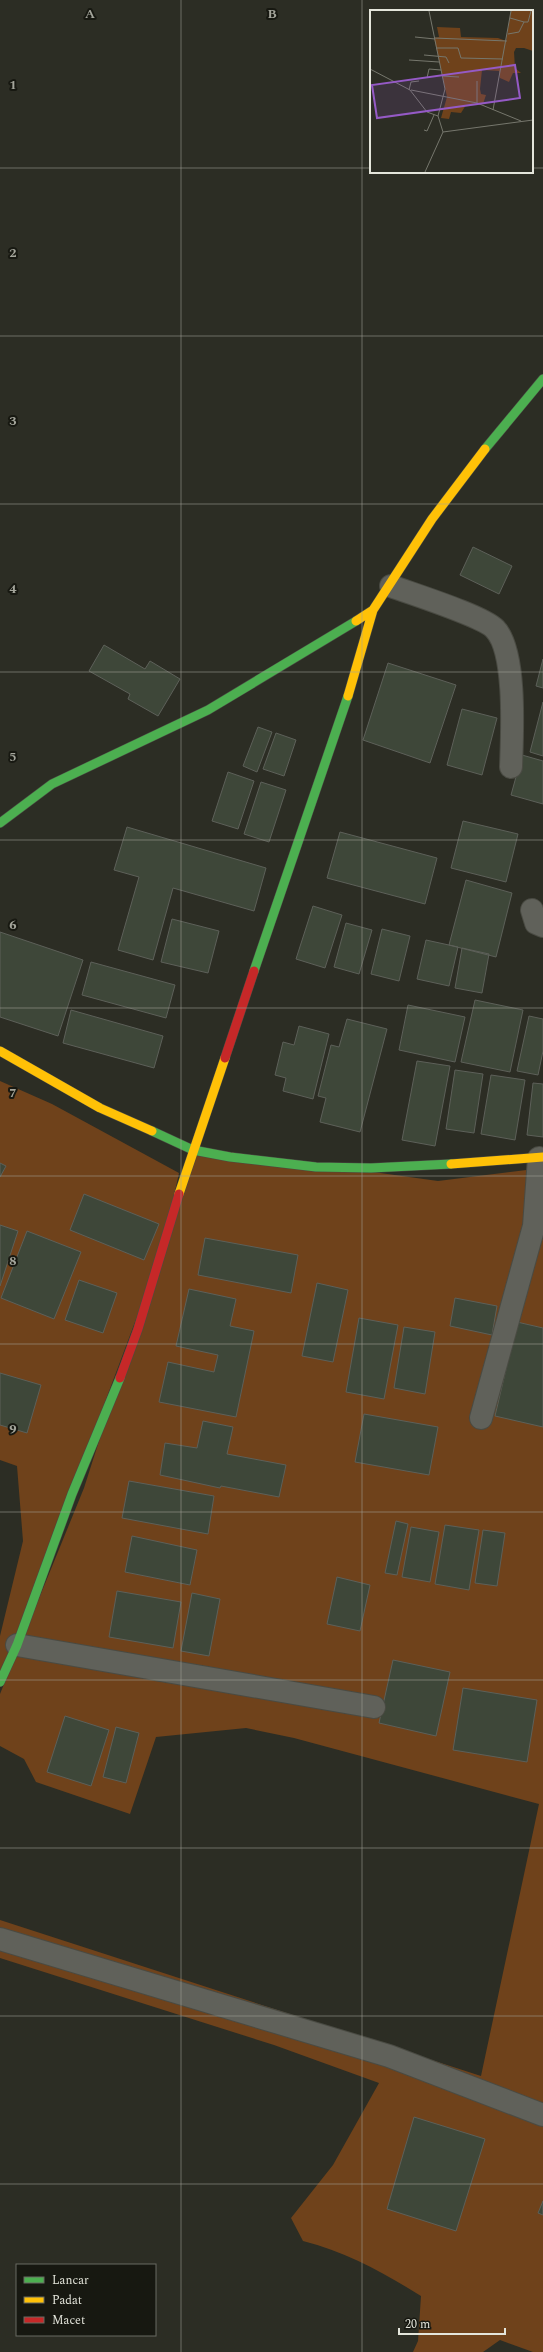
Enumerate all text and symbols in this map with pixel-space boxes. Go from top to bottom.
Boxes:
text: A [85,4,95,24]
text: B [267,4,277,24]
inset map [370,10,533,173]
text: 1 [9,75,17,95]
text: 2 [9,243,17,263]
text: 3 [9,411,17,431]
text: 4 [9,579,17,599]
text: 5 [9,747,17,767]
text: 6 [9,915,17,935]
text: 7 [9,1083,17,1103]
text: 8 [9,1251,17,1271]
text: 9 [9,1419,17,1439]
legend [16,2264,156,2336]
text: Lancar [52,2271,89,2290]
text: Padat [52,2291,82,2310]
scale bar [399,2310,505,2336]
text: Macet [52,2311,85,2330]
text: 20 m [405,2315,430,2334]

